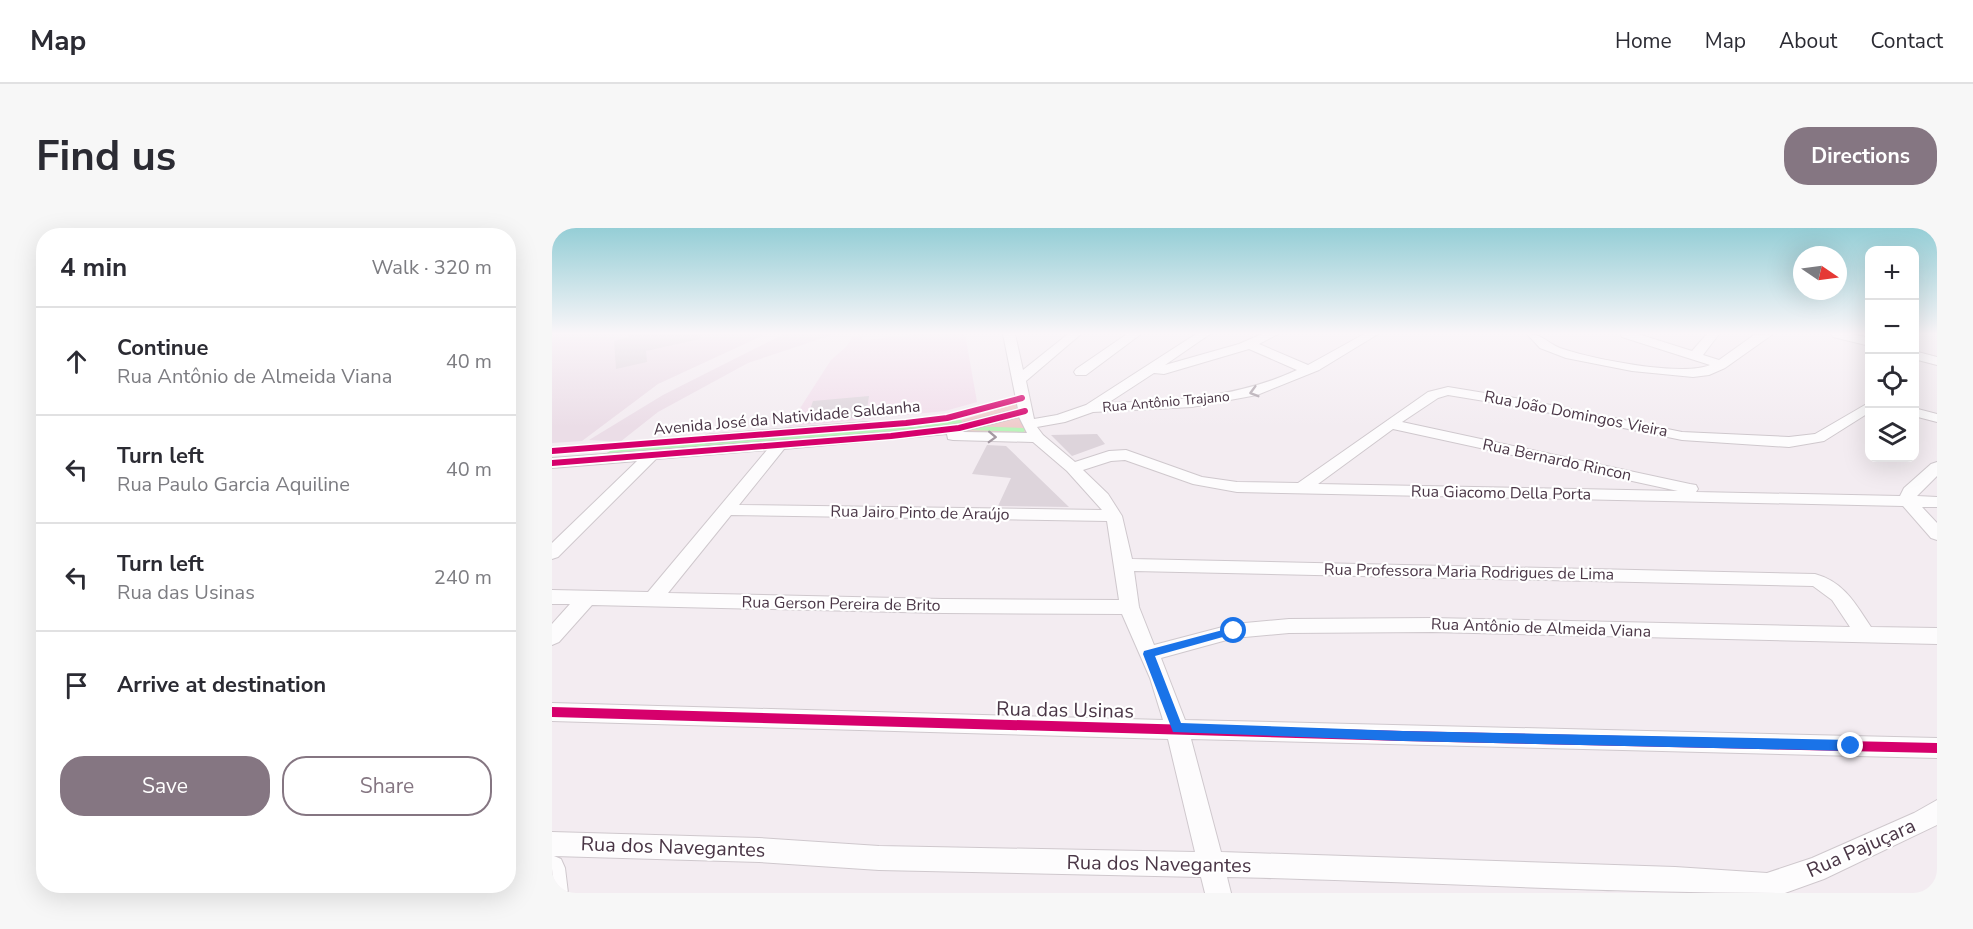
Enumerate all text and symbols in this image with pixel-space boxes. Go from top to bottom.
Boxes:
text: Map [30,22,86,60]
text: Home [1615,27,1672,55]
text: Map [1705,27,1746,55]
text: About [1779,27,1837,55]
text: Contact [1870,27,1943,55]
button: Directions [1784,127,1937,185]
text: Find us [36,128,176,185]
north arrow [1793,246,1847,300]
map controls [1865,246,1919,462]
button: + [1865,246,1919,300]
text: 4 min [60,250,127,285]
text: Walk · 320 m [372,254,492,281]
button: − [1865,300,1919,354]
text: Continue [117,333,208,363]
icon: ahead [60,345,93,378]
text: 40 m [446,348,492,375]
button: locate [1865,354,1919,408]
text: Rua Antônio de Almeida Viana [117,363,392,390]
one-way arrow [1249,384,1259,397]
street label: Rua João Domingos Vieira [1482,385,1670,443]
street label: Rua Antônio Trajano [1102,387,1231,417]
street label: Avenida José da Natividade Saldanha [653,395,921,441]
button: layers [1865,408,1919,462]
one-way arrow [987,430,996,443]
street label: Rua Bernardo Rincon [1481,433,1633,487]
text: Turn left [117,441,204,471]
icon: left [60,453,93,486]
text: 40 m [446,456,492,483]
text: Rua Paulo Garcia Aquiline [117,471,350,498]
street label: Rua Giacomo Della Porta [1411,480,1591,506]
street label: Rua Jairo Pinto de Araújo [830,500,1010,526]
text: Turn left [117,549,204,579]
street label: Rua Professora Maria Rodrigues de Lima [1324,558,1614,586]
icon: left [60,561,93,594]
text: 240 m [434,564,492,591]
text: Rua das Usinas [117,579,255,606]
street label: Rua Gerson Pereira de Brito [741,591,941,617]
street label: Rua Antônio de Almeida Viana [1431,613,1651,643]
route start [1220,617,1246,643]
icon: arrive [60,669,93,702]
text: Arrive at destination [117,670,326,700]
street label: Rua das Usinas [996,695,1134,725]
route end [1837,732,1863,758]
button: Save [60,756,270,816]
button: Share [282,756,492,816]
street label: Rua Pajuçara [1802,812,1920,884]
street label: Rua dos Navegantes [580,830,766,864]
street label: Rua dos Navegantes [1066,849,1252,879]

